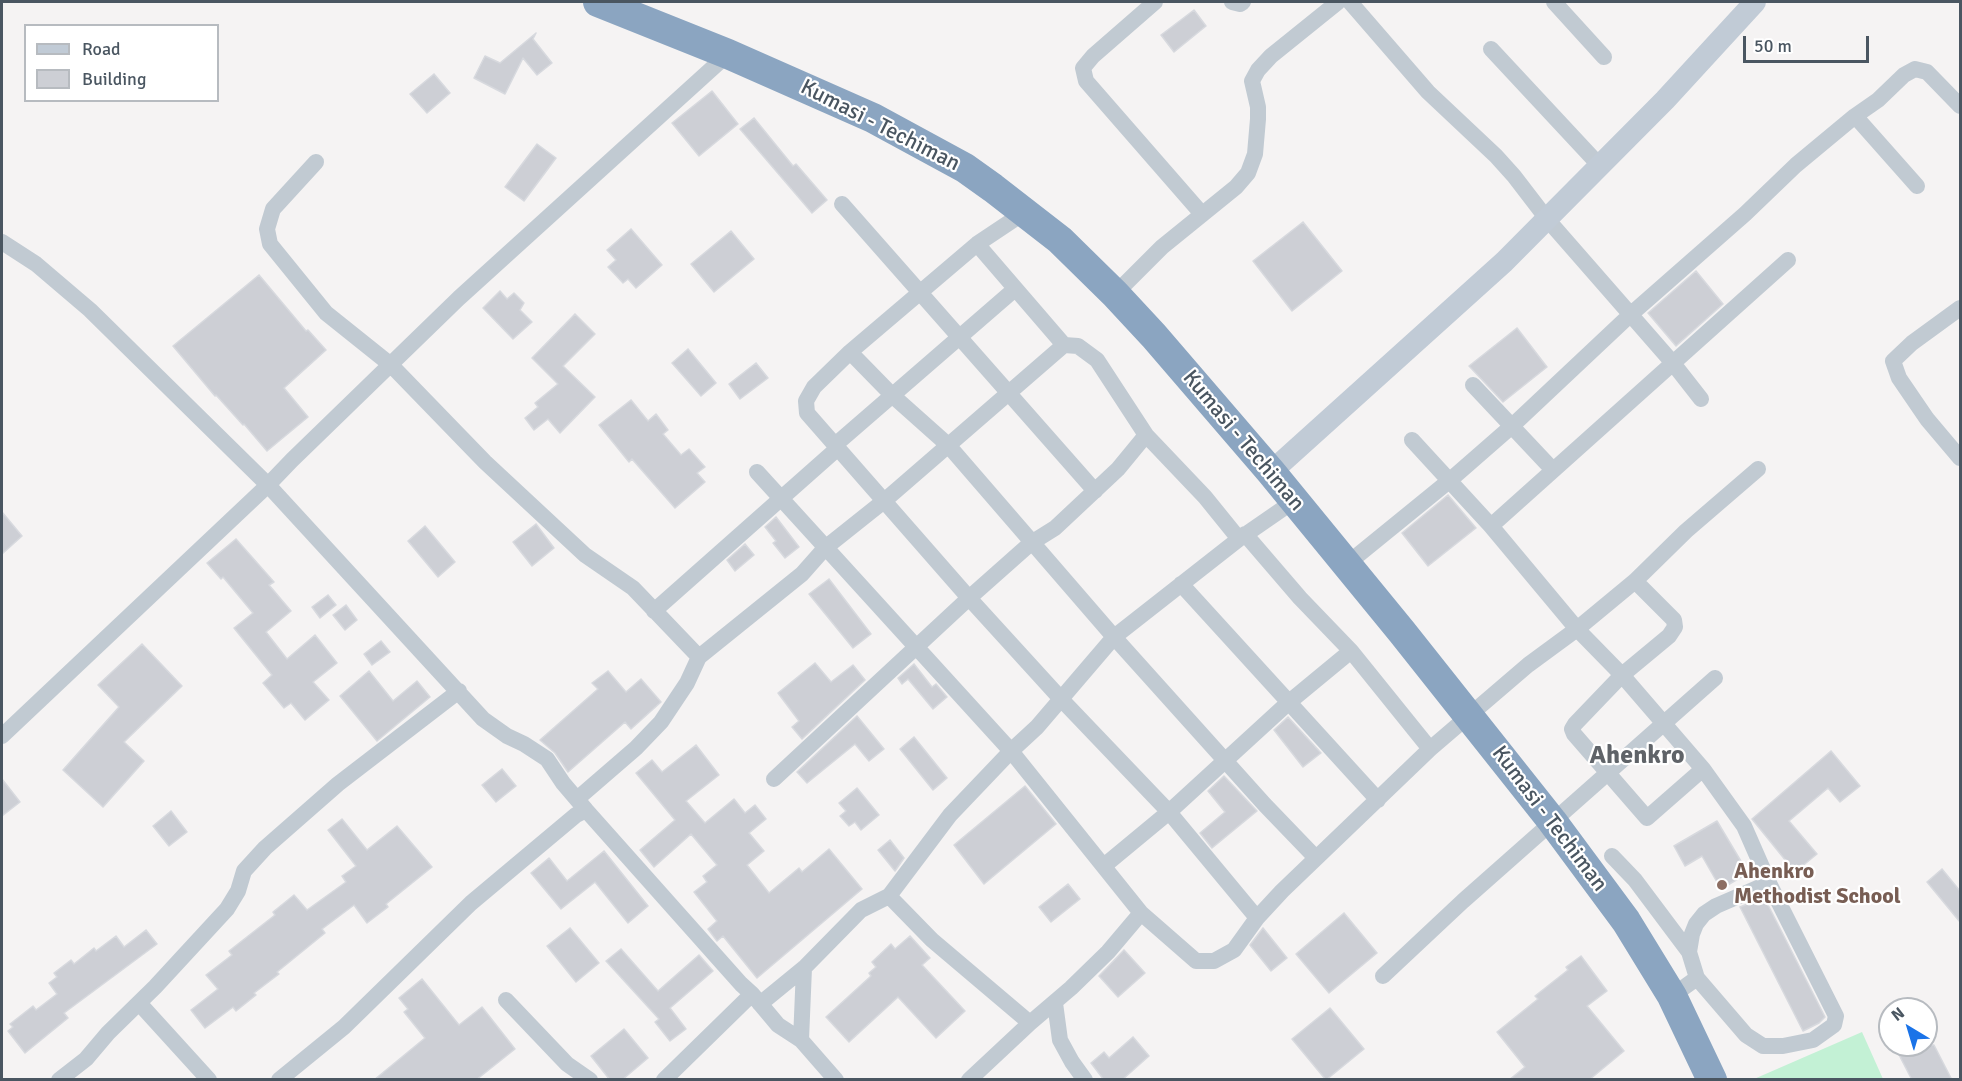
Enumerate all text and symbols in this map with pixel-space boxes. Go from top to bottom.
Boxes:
legend [24,24,219,102]
scale bar [1746,24,1872,62]
text: 50 m [1754,35,1792,57]
text: Road [82,38,121,60]
text: Building [82,68,146,90]
street label: Kumasi - Techiman [796,74,964,178]
street label: Kumasi - Techiman [1177,365,1309,517]
district label: Ahenkro [1590,740,1684,772]
street label: Kumasi - Techiman [1486,741,1612,897]
place label: Ahenkro Methodist School [1734,859,1901,910]
marker: Ahenkro Methodist School [1715,878,1729,892]
north arrow [1878,997,1938,1057]
text: N [1888,1003,1909,1026]

